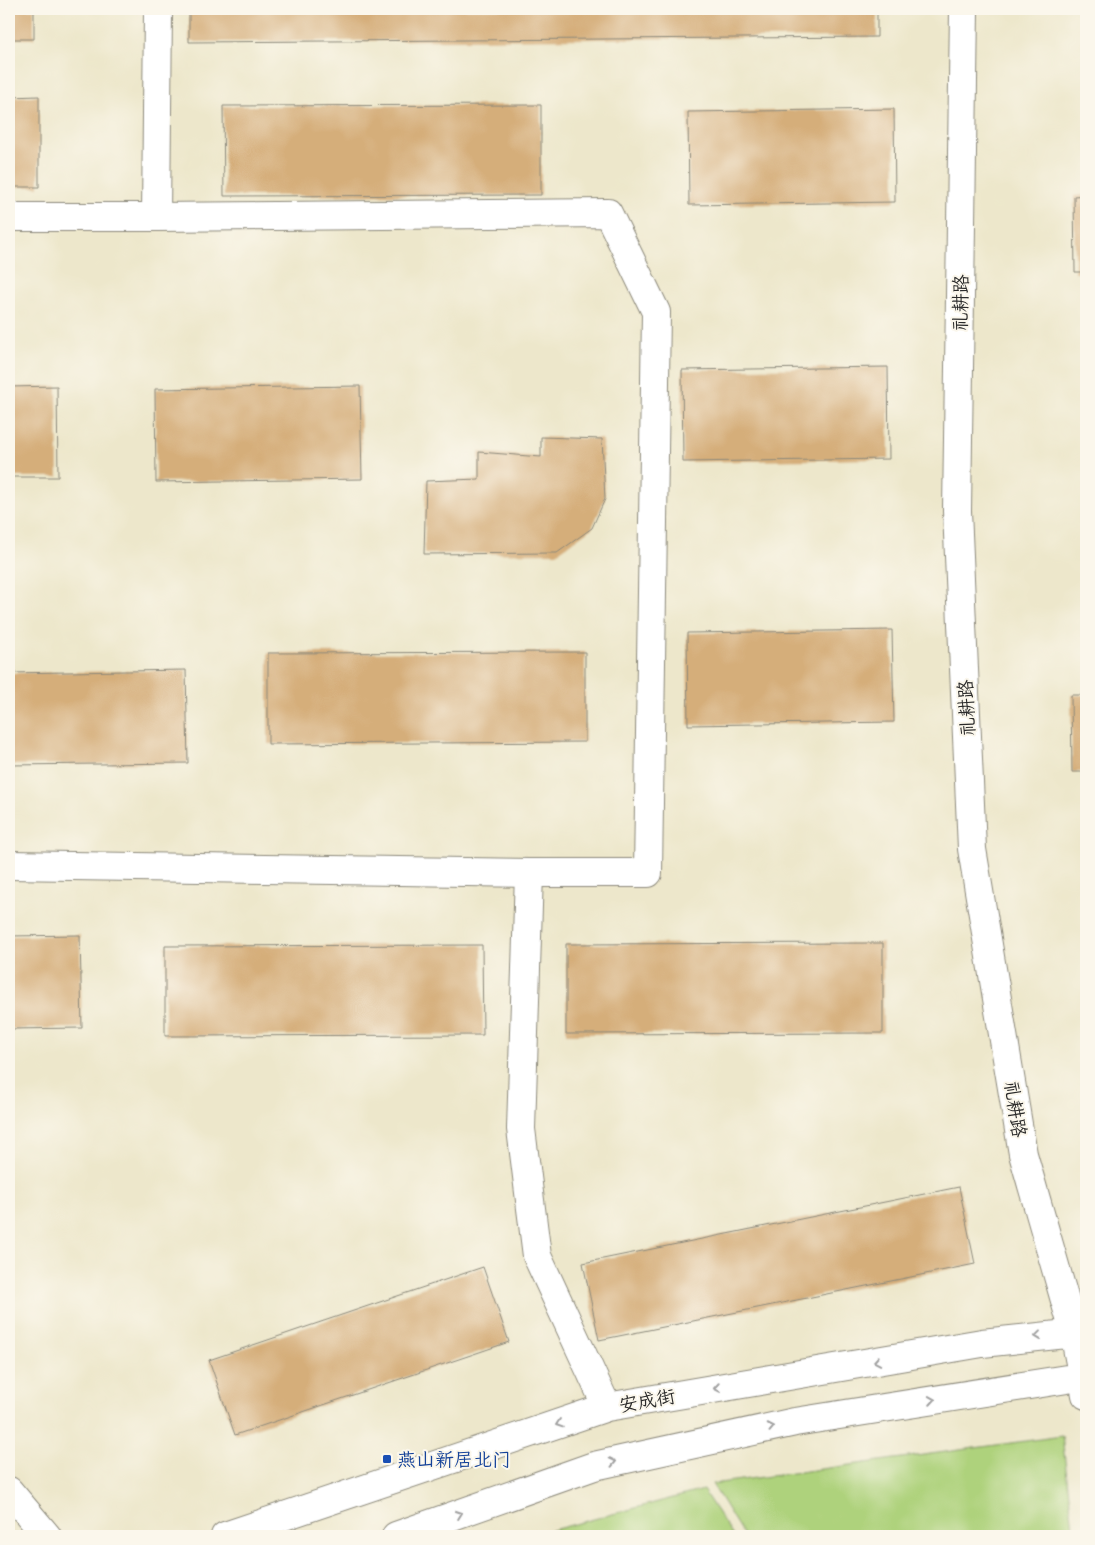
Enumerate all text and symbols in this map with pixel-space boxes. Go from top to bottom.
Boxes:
street label: 礼耕路 [950,274,972,332]
street label: 礼耕路 [955,679,979,737]
street label: 礼耕路 [1000,1079,1030,1139]
one-way arrow [1033,1330,1041,1341]
one-way arrow [873,1355,881,1366]
one-way arrow [713,1383,721,1393]
street label: 安成街 [617,1385,677,1417]
one-way arrow [928,1395,936,1406]
one-way arrow [555,1418,563,1428]
one-way arrow [767,1422,776,1433]
place label: 燕山新居北门 [397,1449,511,1471]
marker: 燕山新居北门 [381,1453,393,1465]
one-way arrow [608,1457,617,1468]
one-way arrow [454,1510,463,1520]

